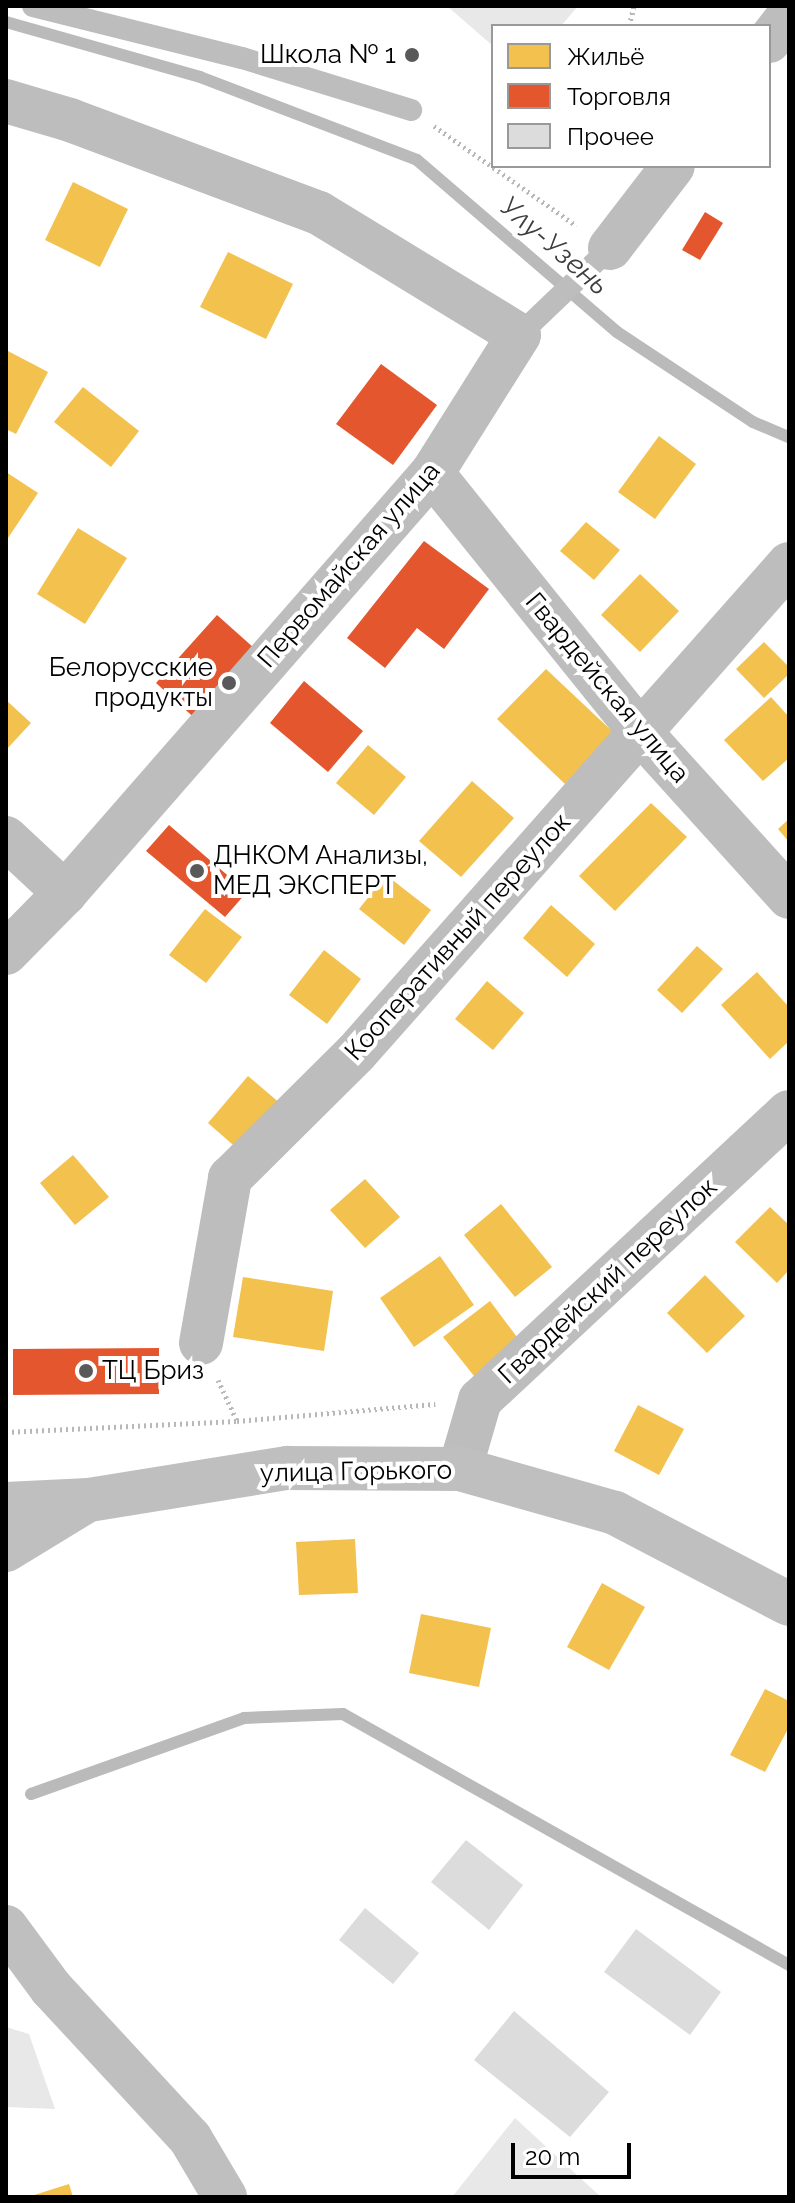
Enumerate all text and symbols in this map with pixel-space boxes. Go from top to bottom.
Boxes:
legend [491,24,771,168]
place label: Школа № 1 [260,39,396,71]
text: Жильё [567,42,644,71]
marker: Школа № 1 [403,46,421,64]
text: Торговля [567,82,671,111]
text: Прочее [567,122,654,151]
water label: Улу-Узень [493,190,615,302]
street label: Первомайская улица [251,456,447,674]
street label: Гвардейская улица [518,586,696,790]
place label: Белорусские продукты [49,652,213,714]
marker: Белорусские продукты [220,674,238,692]
street label: Кооперативный переулок [339,807,577,1067]
place label: ДНКОМ Анализы, МЕД ЭКСПЕРТ [213,840,429,902]
marker: ДНКОМ Анализы, МЕД ЭКСПЕРТ [188,862,206,880]
street label: Гвардейский переулок [492,1172,724,1390]
place label: ТЦ Бриз [102,1355,204,1387]
marker: ТЦ Бриз [77,1362,95,1380]
street label: улица Горького [260,1455,452,1489]
scale bar [515,2127,635,2177]
text: 20 m [525,2142,580,2171]

